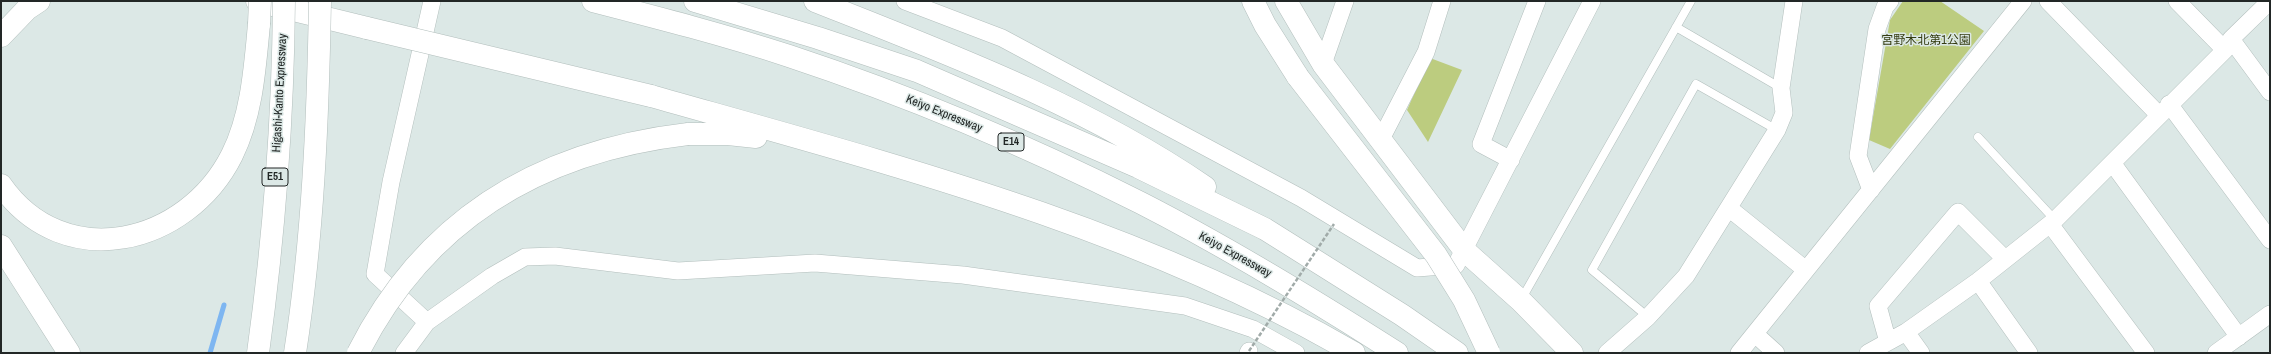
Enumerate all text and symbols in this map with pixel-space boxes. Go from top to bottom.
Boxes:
street label: Higashi-Kanto Expressway [270,33,290,153]
park label: 宮野木北第1公園 [1881,34,1971,48]
street label: Keiyo Expressway [904,92,984,136]
road number: E14 [998,133,1024,151]
road number: E51 [262,168,288,186]
street label: Keiyo Expressway [1196,229,1274,281]

